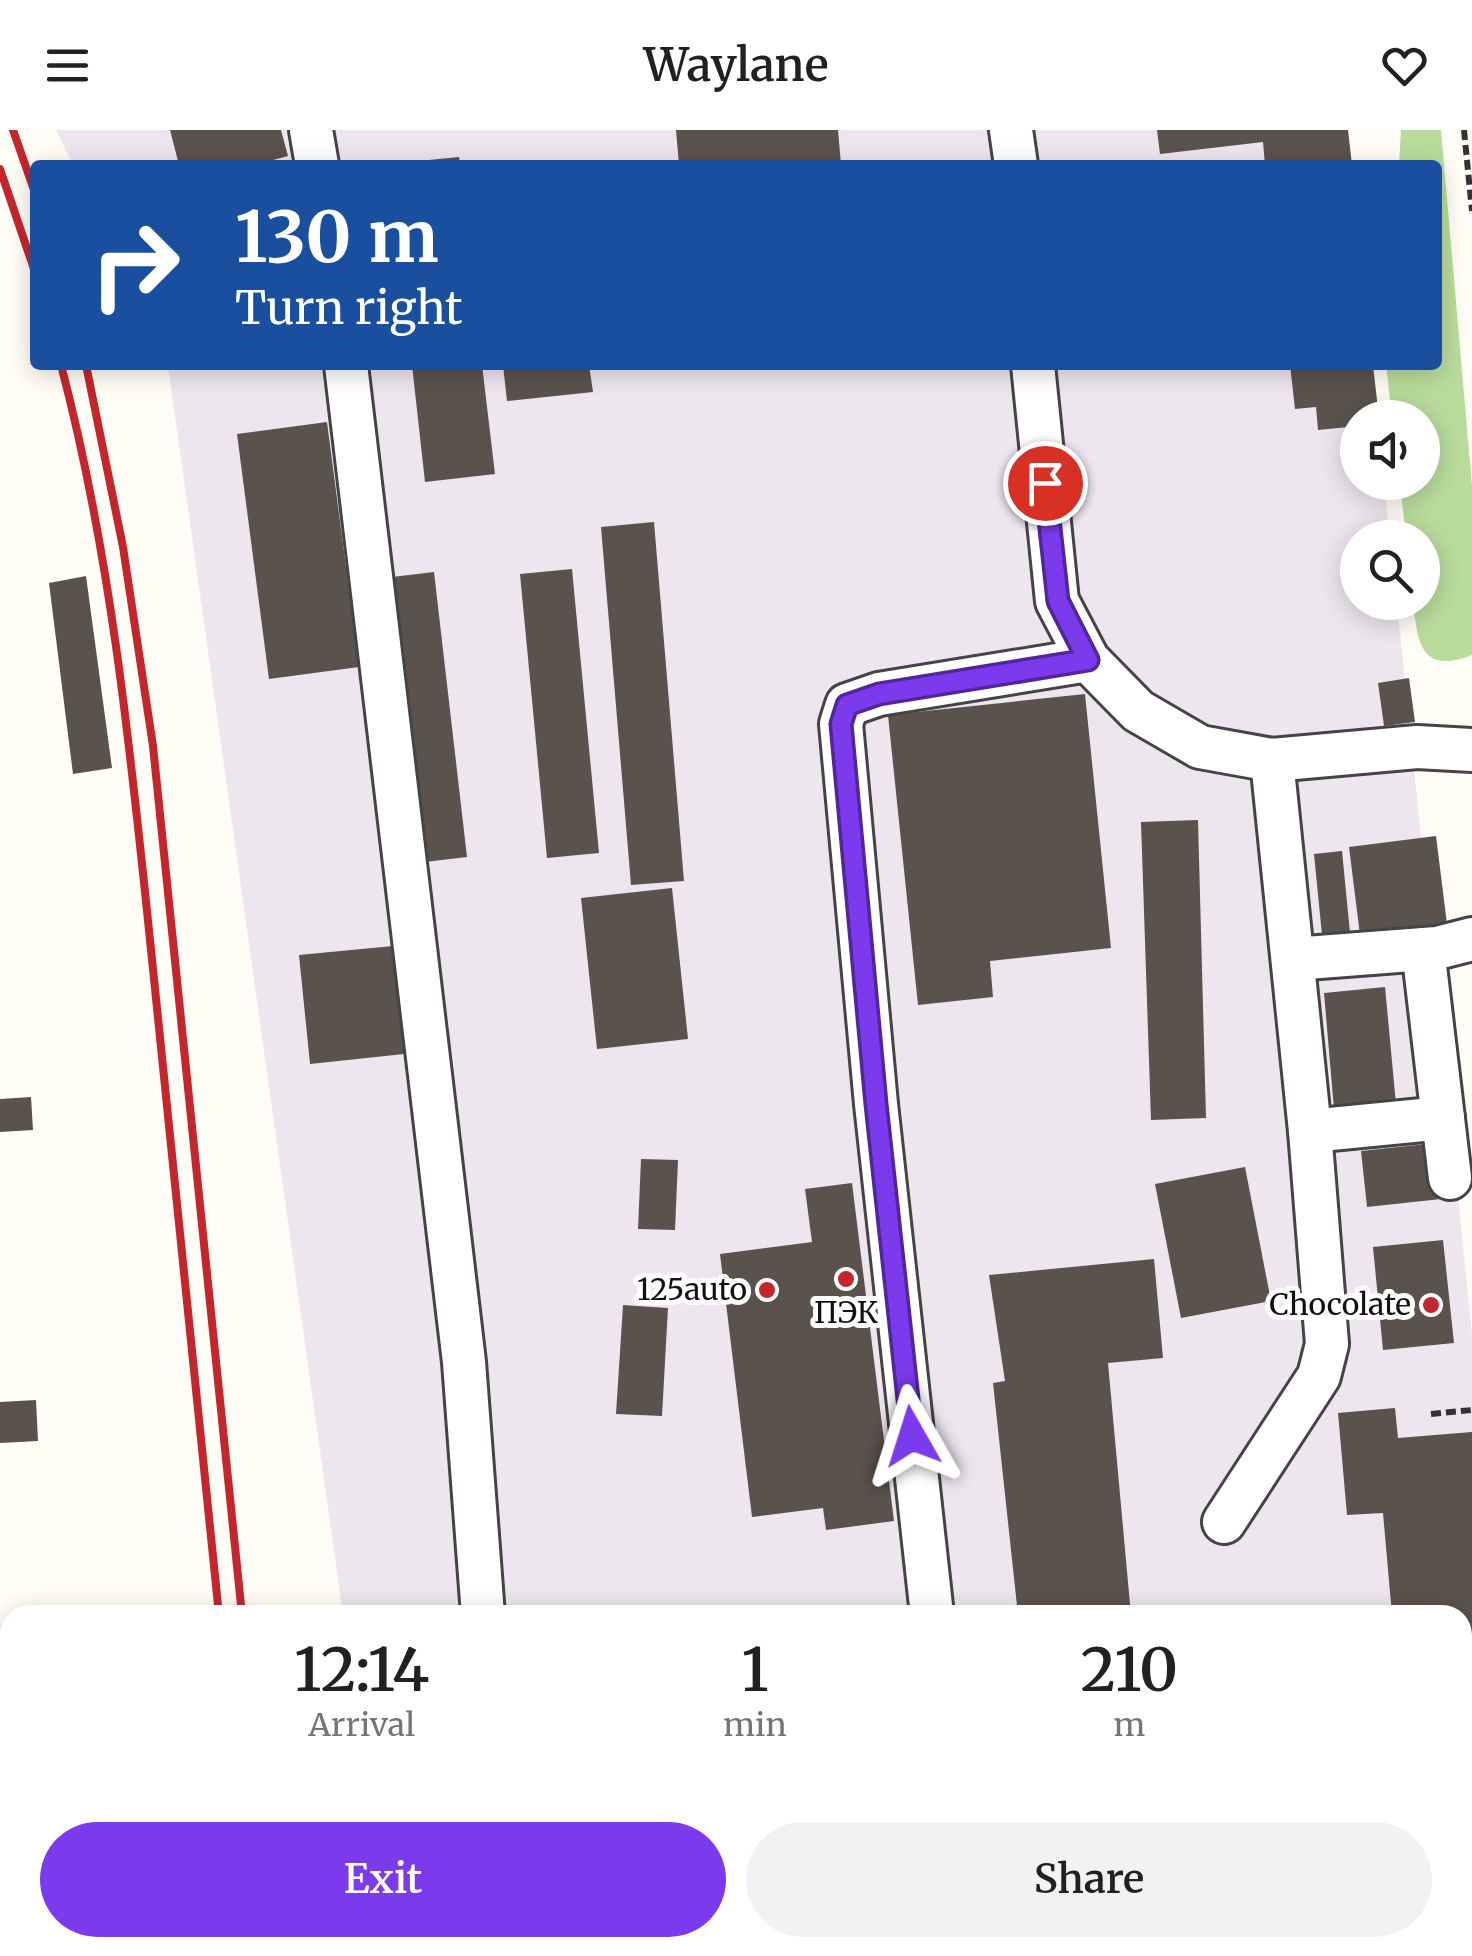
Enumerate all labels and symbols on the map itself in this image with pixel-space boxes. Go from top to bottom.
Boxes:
pin [1003,441,1088,526]
marker: ПЭК [835,1268,857,1290]
place label: 125auto [637,1270,747,1308]
marker: 125auto [756,1279,778,1301]
place label: Chocolate [1269,1285,1411,1323]
place label: ПЭК [814,1293,878,1331]
marker: Chocolate [1420,1294,1442,1316]
position arrow [860,1384,964,1488]

